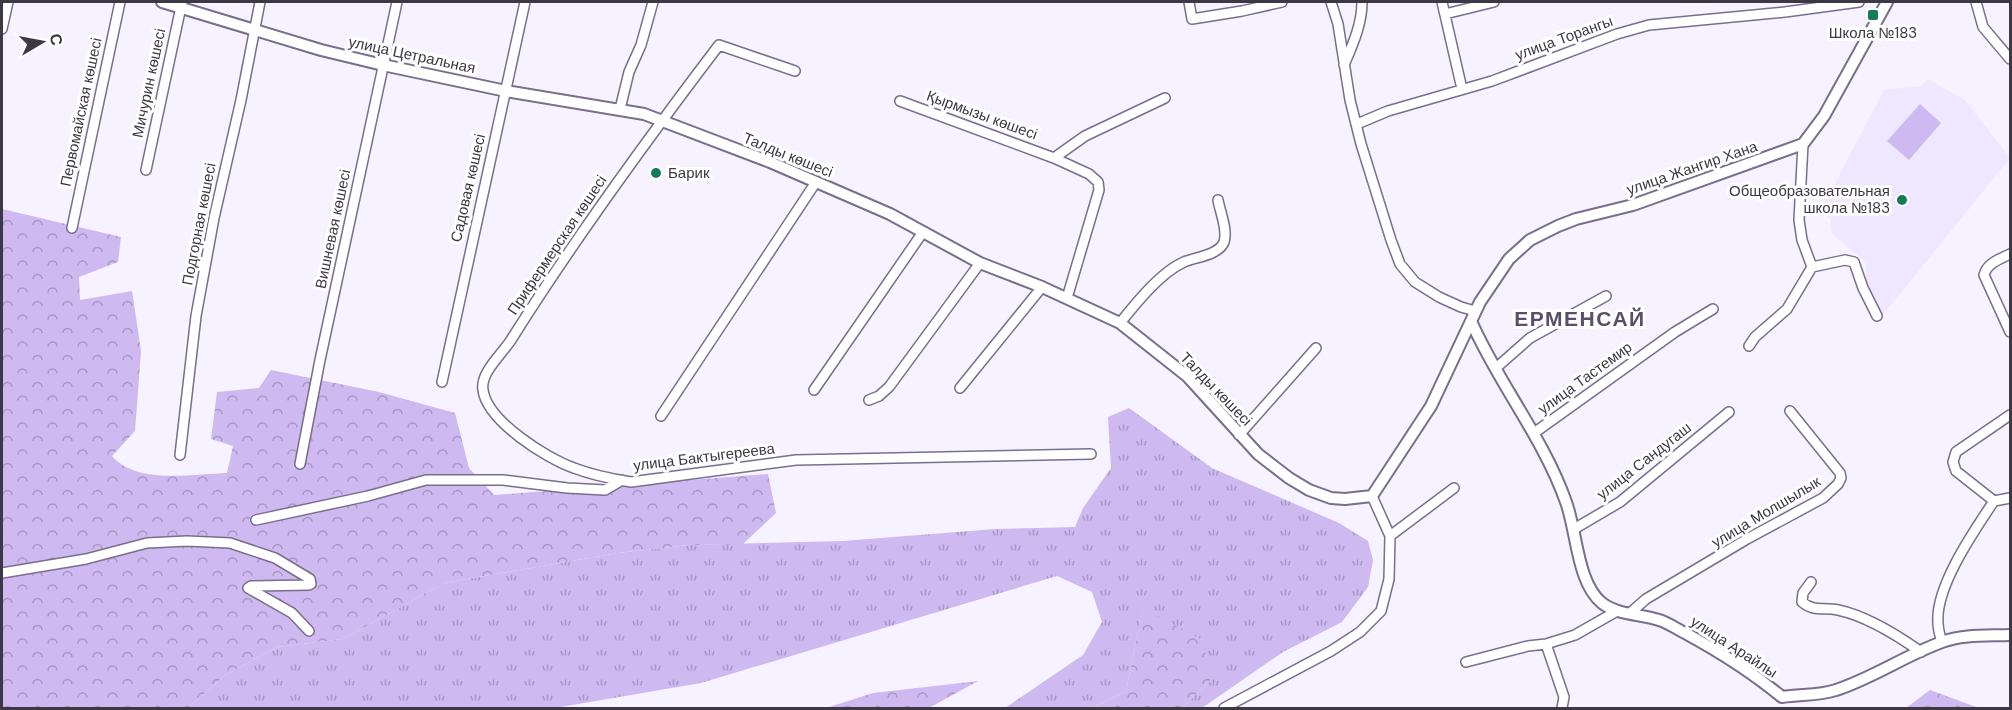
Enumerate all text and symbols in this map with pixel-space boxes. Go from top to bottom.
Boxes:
marker: Школа №183 [1866,8,1880,22]
street label: улица Торангы [1512,11,1616,65]
north arrow [12,12,72,72]
place label: Школа №183 [1829,23,1917,43]
street label: Мичурин көшесі [128,27,170,139]
text: С [45,32,68,47]
street label: улица Цетральная [347,32,477,78]
street label: Первомайская көшесі [55,36,107,188]
street label: Қырмызы көшесі [924,86,1040,144]
street label: Талды көшесі [740,128,836,182]
street label: Садовая көшесі [446,132,490,244]
street label: улица Жангир Хана [1624,136,1761,200]
street label: Подгорная көшесі [177,161,221,287]
place label: Барик [668,163,710,183]
marker: Барик [649,166,663,180]
street label: Вишневая көшесі [311,168,355,290]
street label: Прифермерская көшесі [503,171,611,319]
place label: Общеобразовательная школа №183 [1729,181,1890,218]
marker: Общеобразовательная школа №183 [1895,193,1909,207]
district label: ЕРМЕНСАЙ [1514,305,1646,333]
street label: улица Тастемир [1534,337,1636,419]
street label: Талды көшесі [1176,348,1256,430]
street label: улица Сандугаш [1593,418,1695,504]
street label: улица Бактыгереева [632,438,777,476]
street label: улица Молшылык [1708,471,1824,552]
street label: улица Арайлы [1687,611,1781,683]

